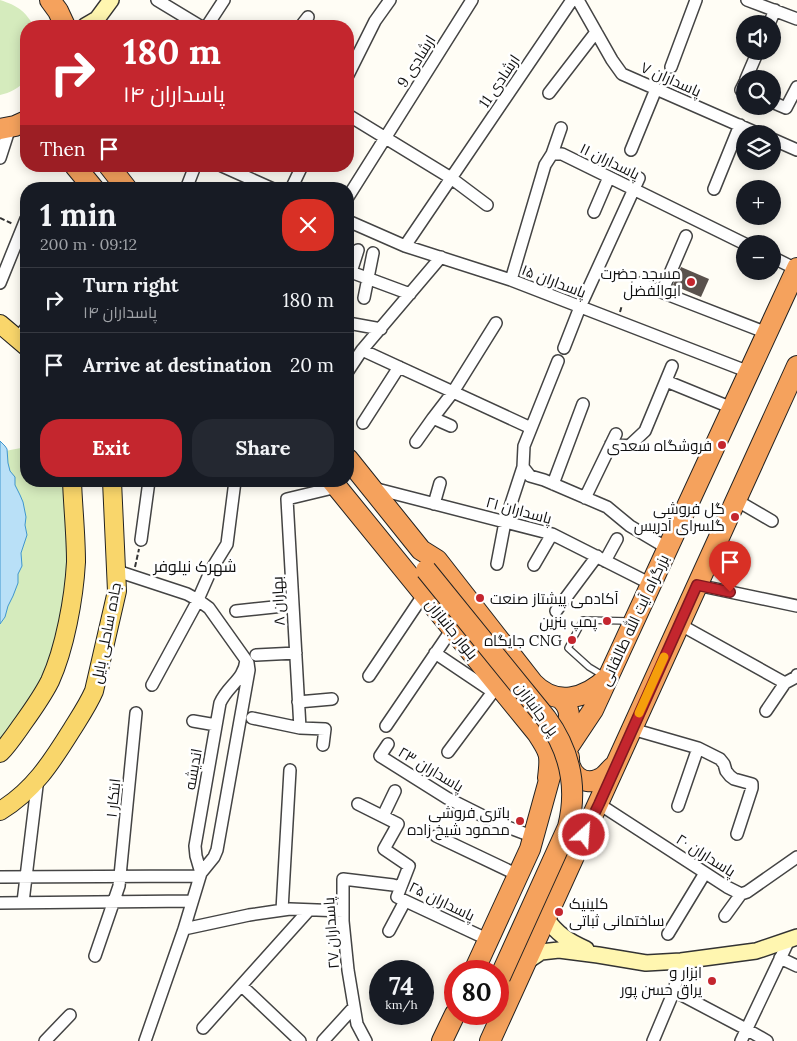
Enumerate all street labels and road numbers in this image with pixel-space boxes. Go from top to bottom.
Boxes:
street label: ارشادی 9 [393,31,440,91]
street label: ارشادی 11 [474,51,525,112]
street label: پاسداران ۷ [637,57,704,102]
street label: پاسداران ١١ [577,138,643,184]
street label: پاسداران ۱۵ [519,260,589,303]
street label: پاسداران ۲۱ [484,492,554,529]
street label: بزرگراه آیت الله طالقانی [595,551,674,689]
street label: بهاران ۸ [267,576,290,626]
street label: جاده ساحلی بایل [87,581,126,685]
street label: بلوار جانبازان [421,595,482,664]
street label: پل جانبازان [510,678,563,740]
street label: پاسداران ۲۳ [394,742,467,797]
street label: اندیشه [180,747,206,791]
street label: ابتکار ۱ [101,777,125,819]
street label: پاسداران ۲۰ [672,829,739,882]
street label: پاسداران ۲۵ [406,877,478,926]
street label: پاسداران ۲۷ [319,896,344,970]

